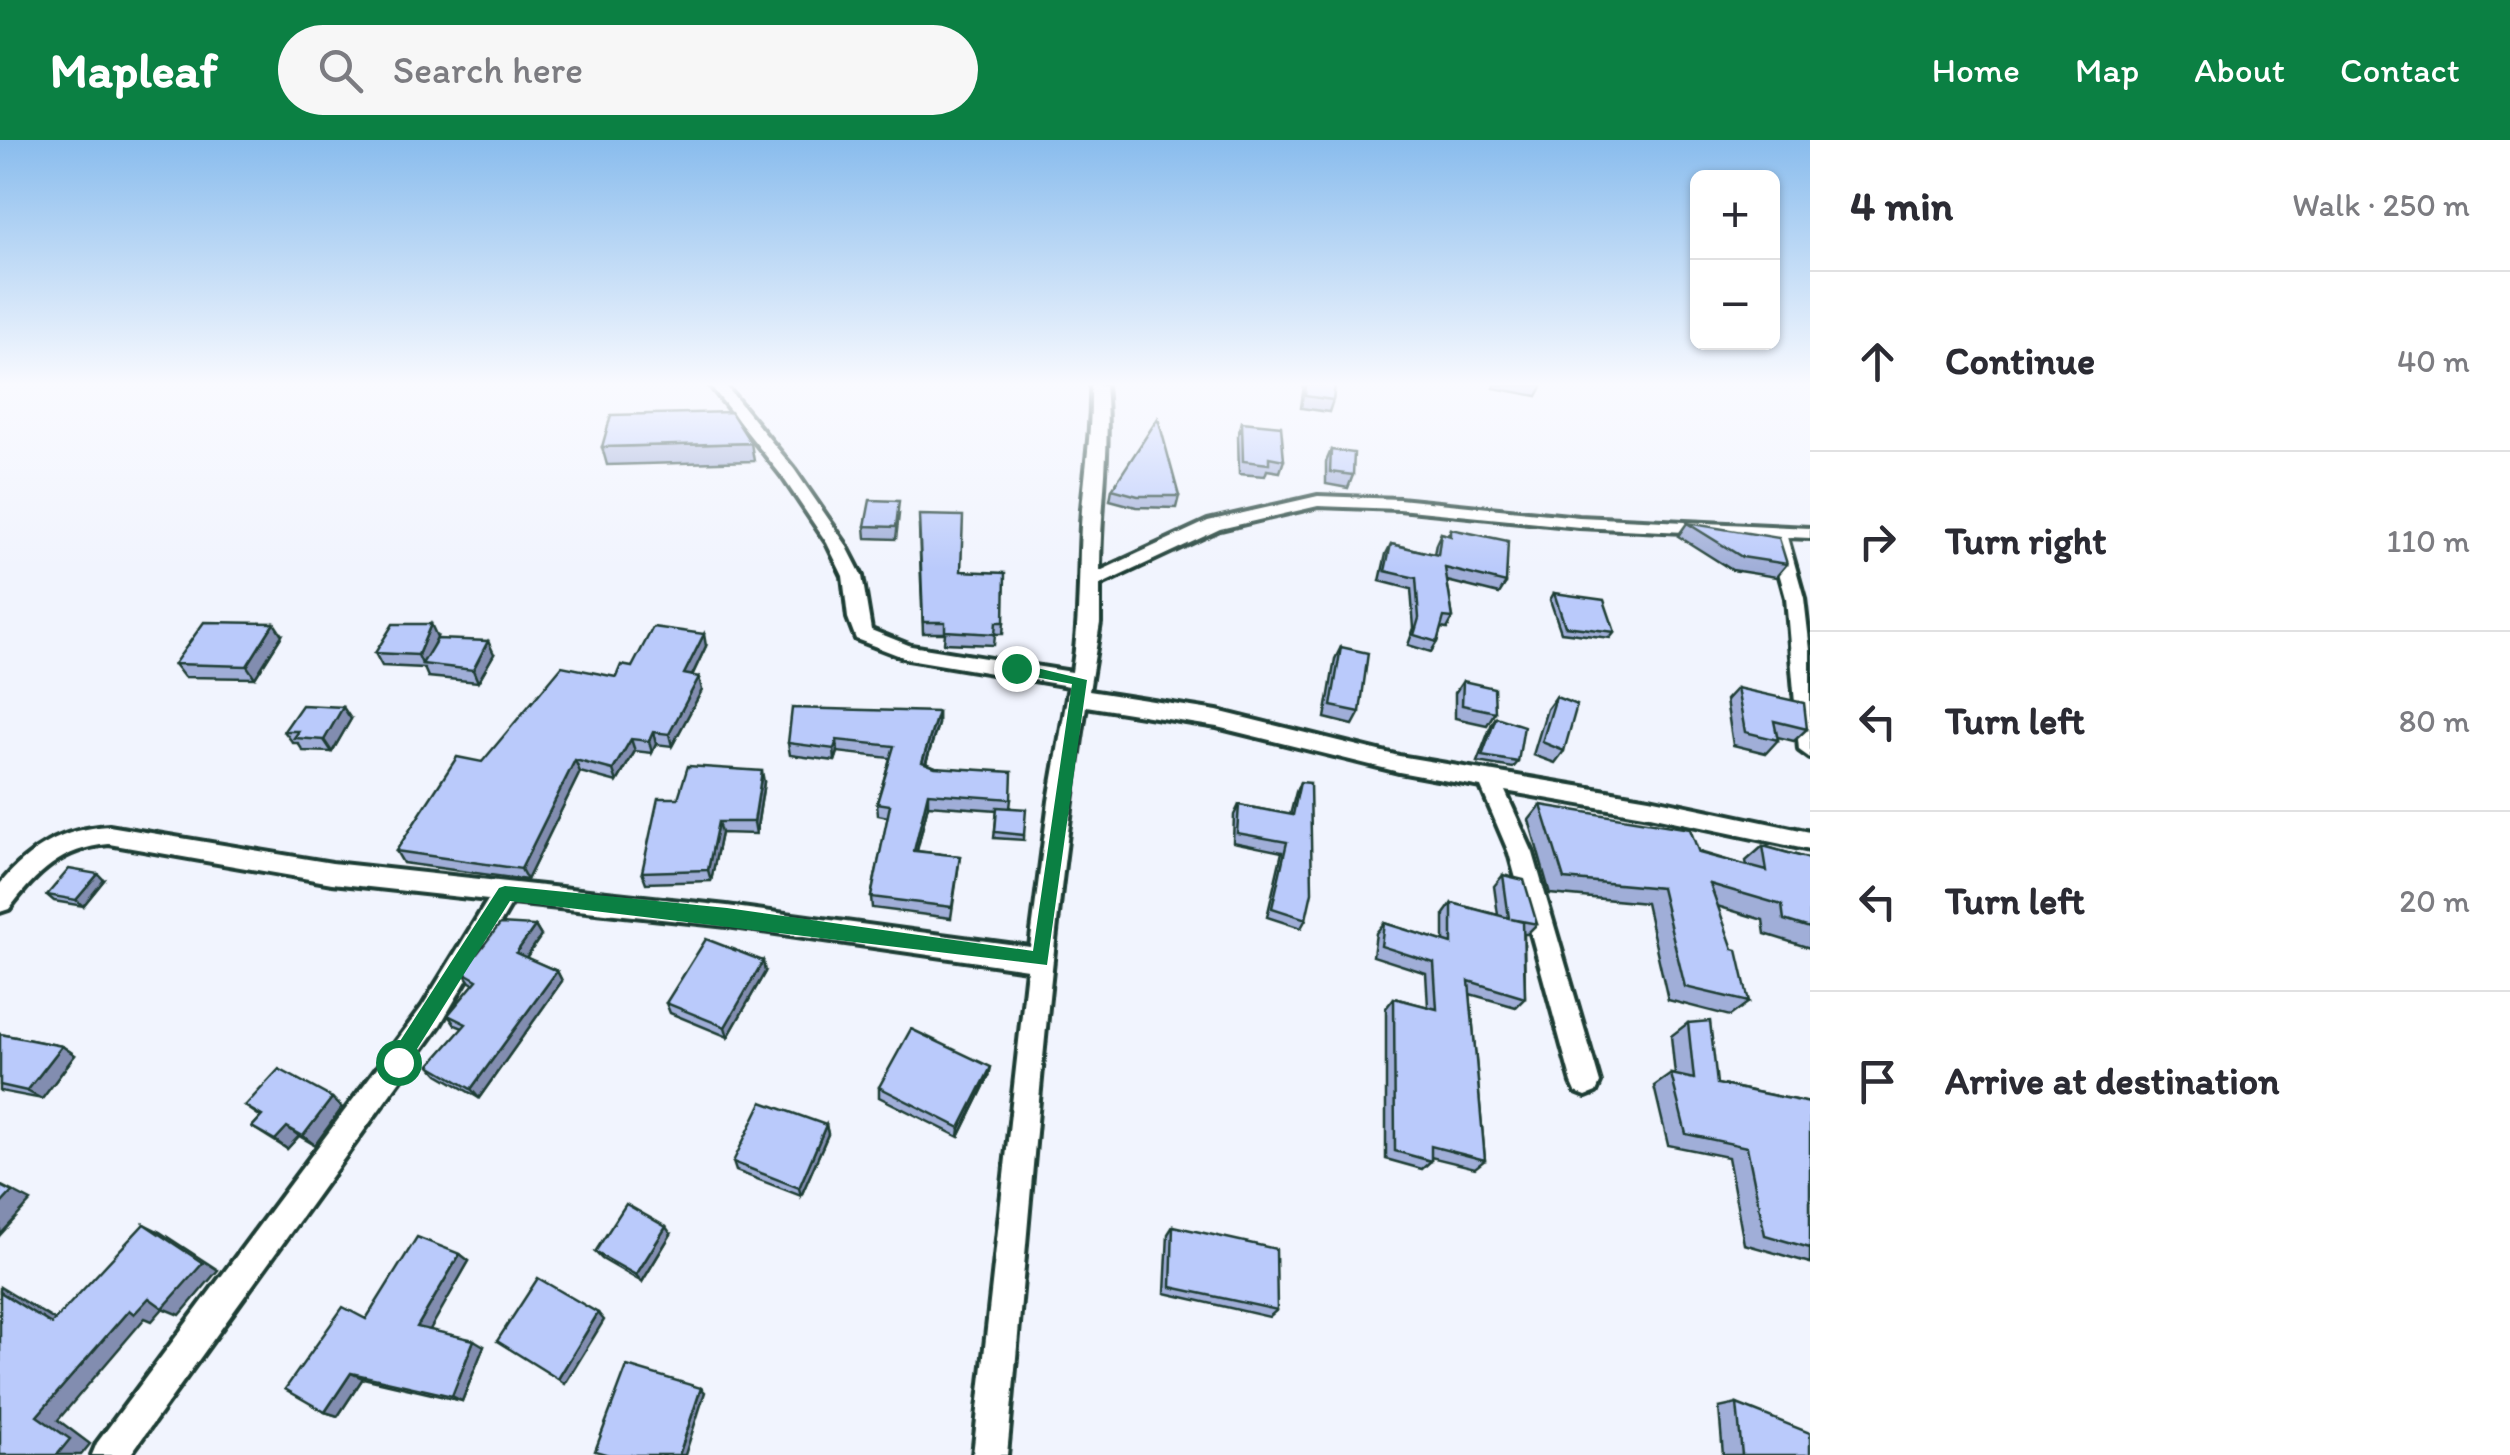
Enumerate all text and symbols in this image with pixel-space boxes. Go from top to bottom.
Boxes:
search box [278,25,978,115]
text: Mapleaf [50,41,218,99]
icon: search [313,43,368,98]
text: Search here [393,47,583,93]
text: Home [1932,49,2020,91]
text: Map [2075,49,2139,91]
text: About [2194,49,2285,91]
text: Contact [2340,49,2460,91]
map controls [1690,170,1780,350]
button: + [1690,170,1780,260]
text: 4 min [1850,180,1953,231]
text: Walk · 250 m [2292,186,2470,224]
button: − [1690,260,1780,350]
icon: ahead [1850,334,1905,389]
text: Continue [1945,338,2095,384]
text: 40 m [2397,342,2470,380]
icon: right [1850,514,1905,569]
text: Turn right [1945,518,2107,564]
text: 110 m [2386,522,2470,560]
route end [994,646,1040,692]
icon: left [1850,694,1905,749]
text: Turn left [1945,698,2085,744]
text: 80 m [2399,702,2470,740]
icon: left [1850,874,1905,929]
text: Turn left [1945,878,2085,924]
text: 20 m [2399,882,2470,920]
route start [376,1040,422,1086]
icon: arrive [1850,1054,1905,1109]
text: Arrive at destination [1945,1058,2280,1104]

